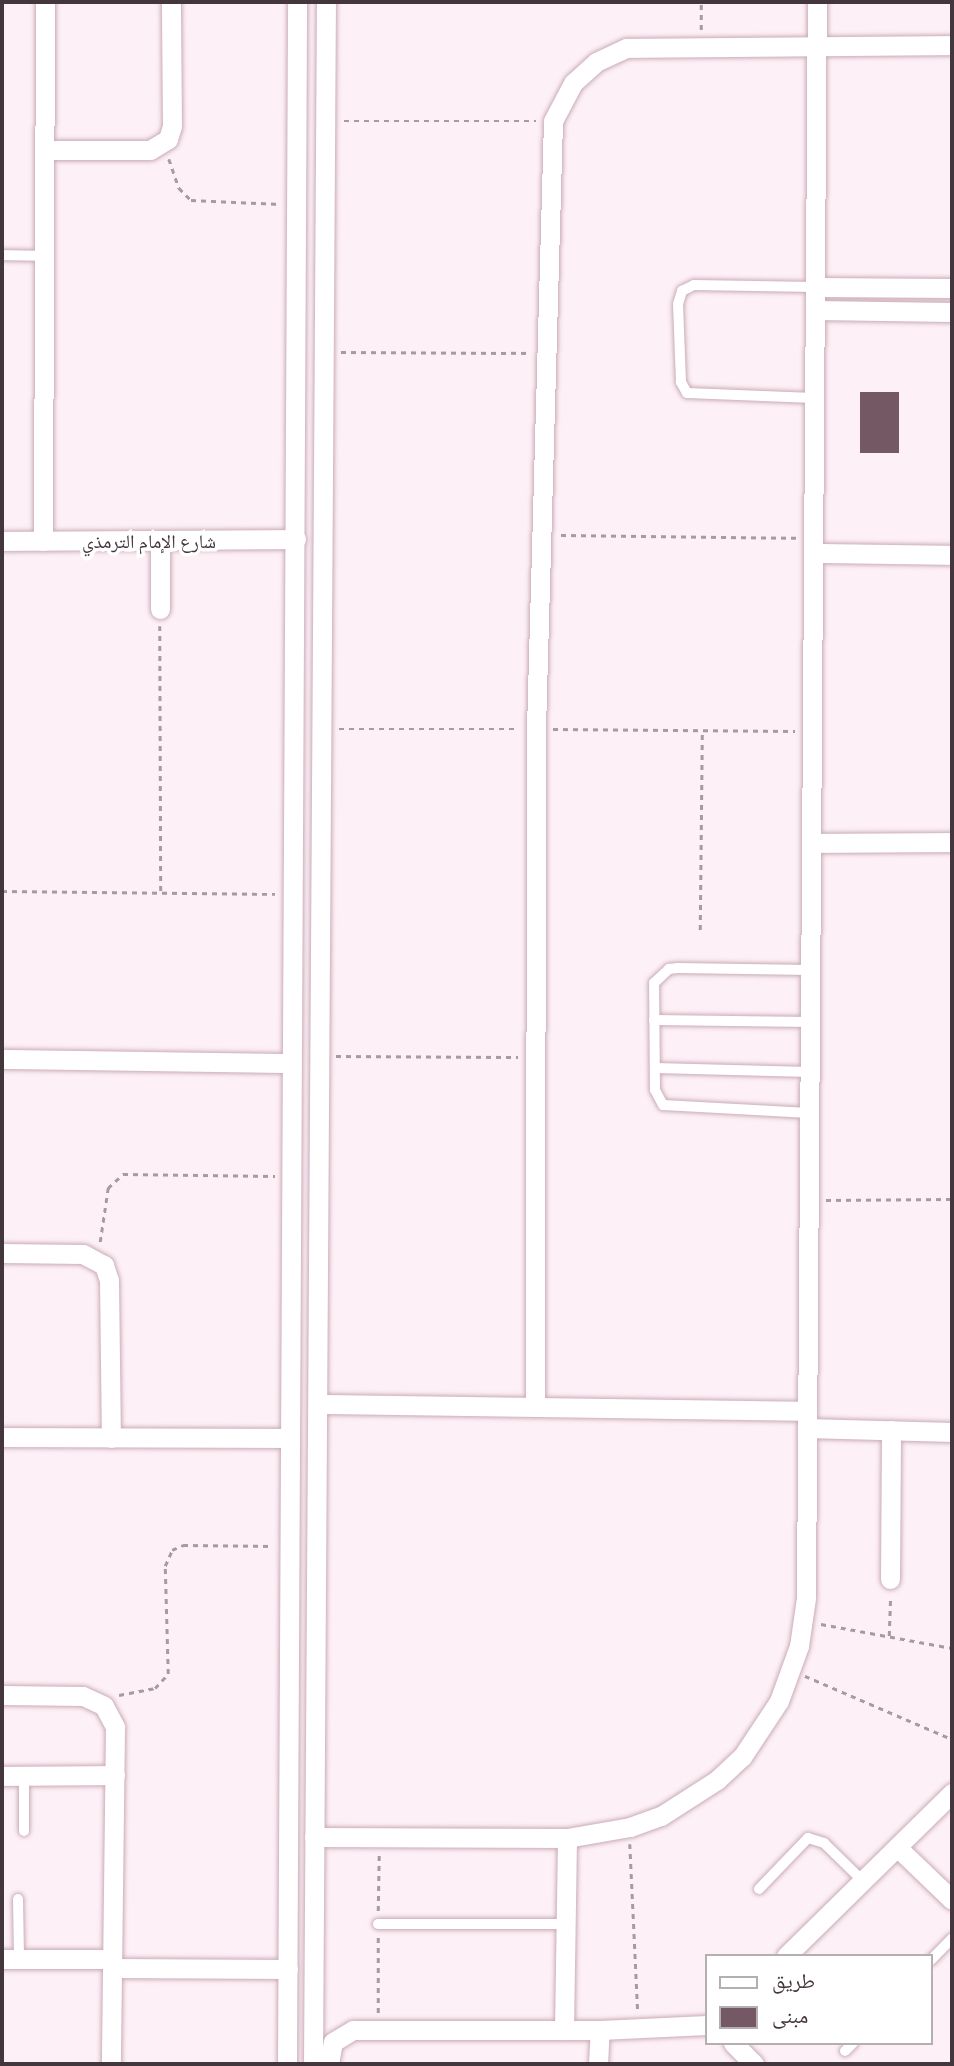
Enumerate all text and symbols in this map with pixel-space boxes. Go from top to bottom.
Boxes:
street label: شارع الإمام الترمذي [82,530,216,552]
legend [706,1954,933,2045]
text: طريق [772,1964,815,1996]
text: مبنى [772,1999,808,2031]

